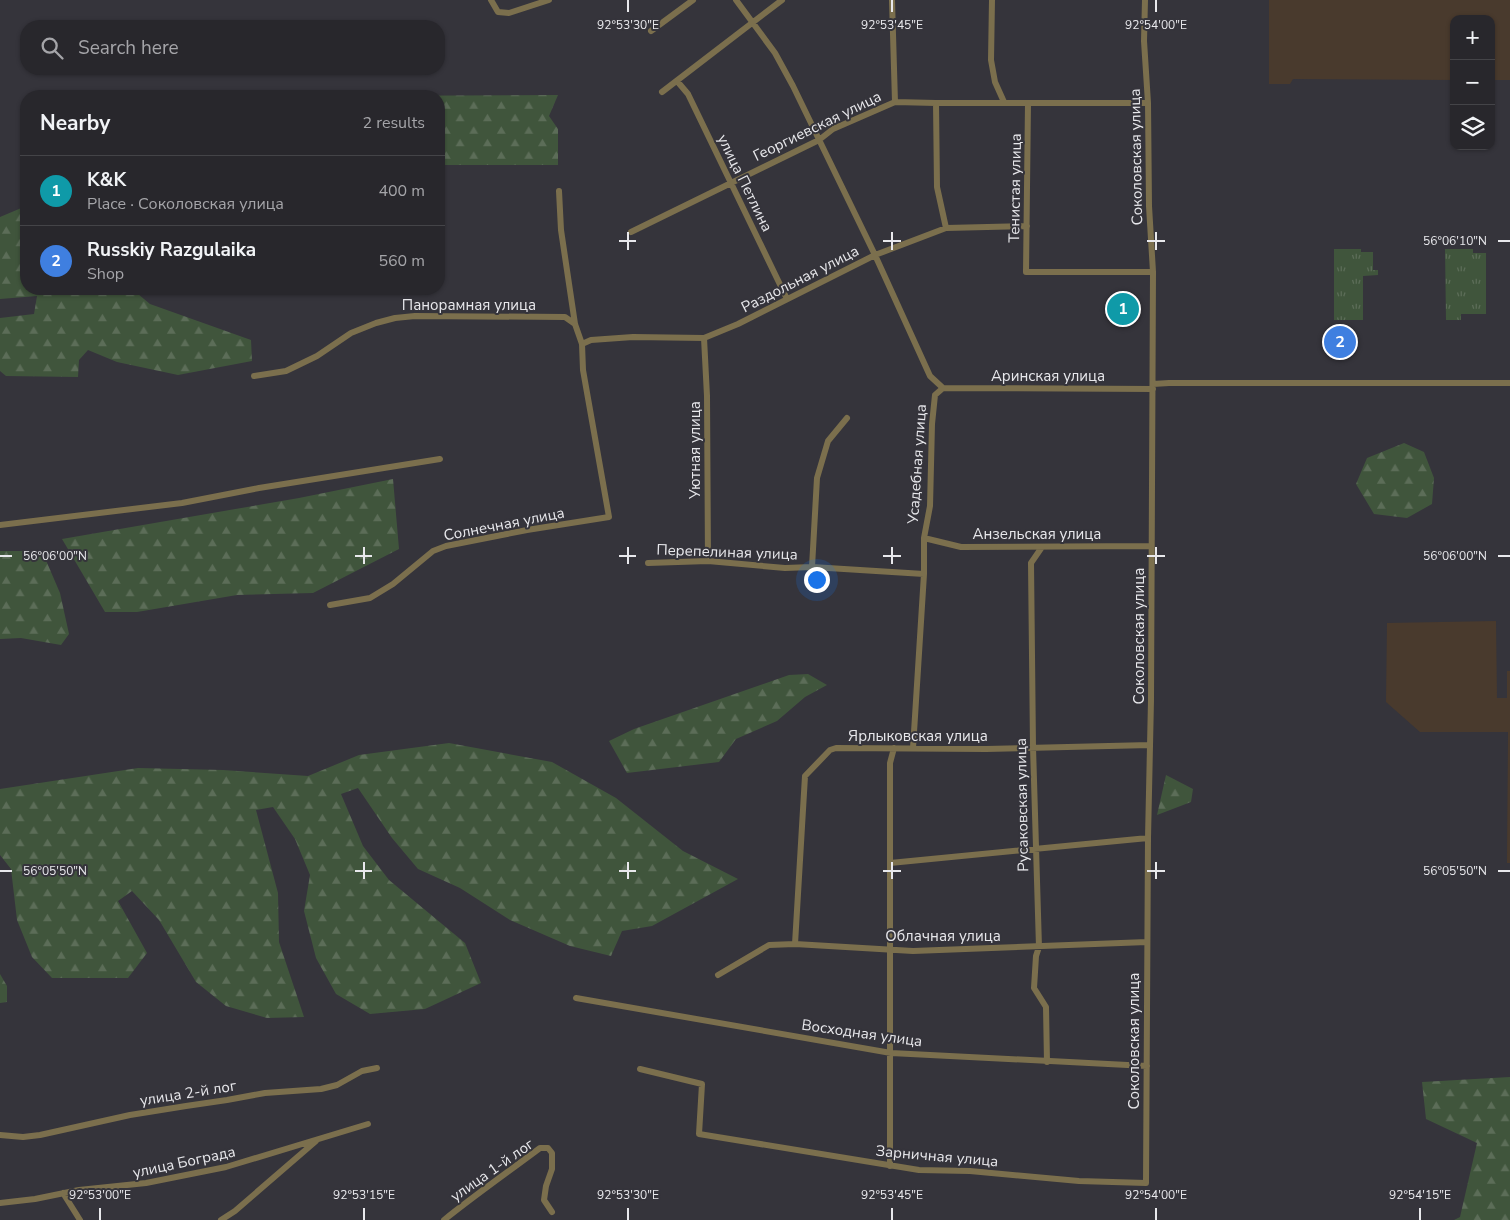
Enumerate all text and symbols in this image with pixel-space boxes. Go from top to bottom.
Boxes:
map controls [1450,15,1495,150]
button: + [1450,15,1495,60]
text: 92°53'30"E [597,17,659,33]
text: 92°53'45"E [861,17,923,33]
text: 92°54'00"E [1125,17,1187,33]
search box [20,20,445,75]
icon: search [38,34,66,62]
text: Search here [78,35,179,61]
button: − [1450,60,1495,105]
street label: Георгиевская улица [750,86,884,166]
street label: Соколовская улица [1125,88,1147,226]
button: layers [1450,105,1495,150]
text: Nearby [40,109,110,137]
text: 2 results [363,112,425,134]
street label: улица Петлина [713,131,777,235]
street label: Тенистая улица [1004,133,1026,243]
text: K&K [87,167,126,193]
text: 1 [51,180,61,202]
text: 400 m [378,180,425,202]
text: Place · Соколовская улица [87,193,284,215]
text: 56°06'10"N [1423,233,1487,249]
text: Russkiy Razgulaika [87,237,256,263]
street label: Раздольная улица [738,241,862,317]
text: 2 [51,250,61,272]
text: 560 m [378,250,425,272]
text: Shop [87,263,124,285]
pin: 1 [1107,290,1139,328]
street label: Панорамная улица [402,295,536,315]
pin: 2 [1324,323,1356,361]
street label: Аринская улица [991,366,1105,386]
street label: Уютная улица [685,401,705,500]
street label: Усадебная улица [903,403,931,526]
street label: Солнечная улица [442,502,566,546]
street label: Анзельская улица [973,524,1101,544]
street label: Перепелиная улица [656,540,798,564]
text: 56°06'00"N [23,548,87,564]
text: 56°06'00"N [1423,548,1487,564]
your location [804,567,830,593]
street label: Соколовская улица [1129,568,1149,704]
street label: Ярлыковская улица [848,726,988,746]
street label: Русаковская улица [1011,738,1033,872]
text: 56°05'50"N [23,863,87,879]
text: 56°05'50"N [1423,863,1487,879]
street label: Облачная улица [885,926,1001,946]
street label: Соколовская улица [1124,973,1144,1109]
street label: Восходная улица [800,1015,924,1051]
street label: улица 2-й лог [138,1075,238,1110]
street label: улица 1-й лог [446,1134,538,1206]
street label: улица Бограда [131,1141,237,1183]
street label: Зарничная улица [875,1141,999,1171]
text: 92°53'00"E [69,1187,131,1203]
text: 92°53'15"E [333,1187,395,1203]
text: 92°53'30"E [597,1187,659,1203]
text: 92°53'45"E [861,1187,923,1203]
text: 92°54'00"E [1125,1187,1187,1203]
text: 92°54'15"E [1389,1187,1451,1203]

